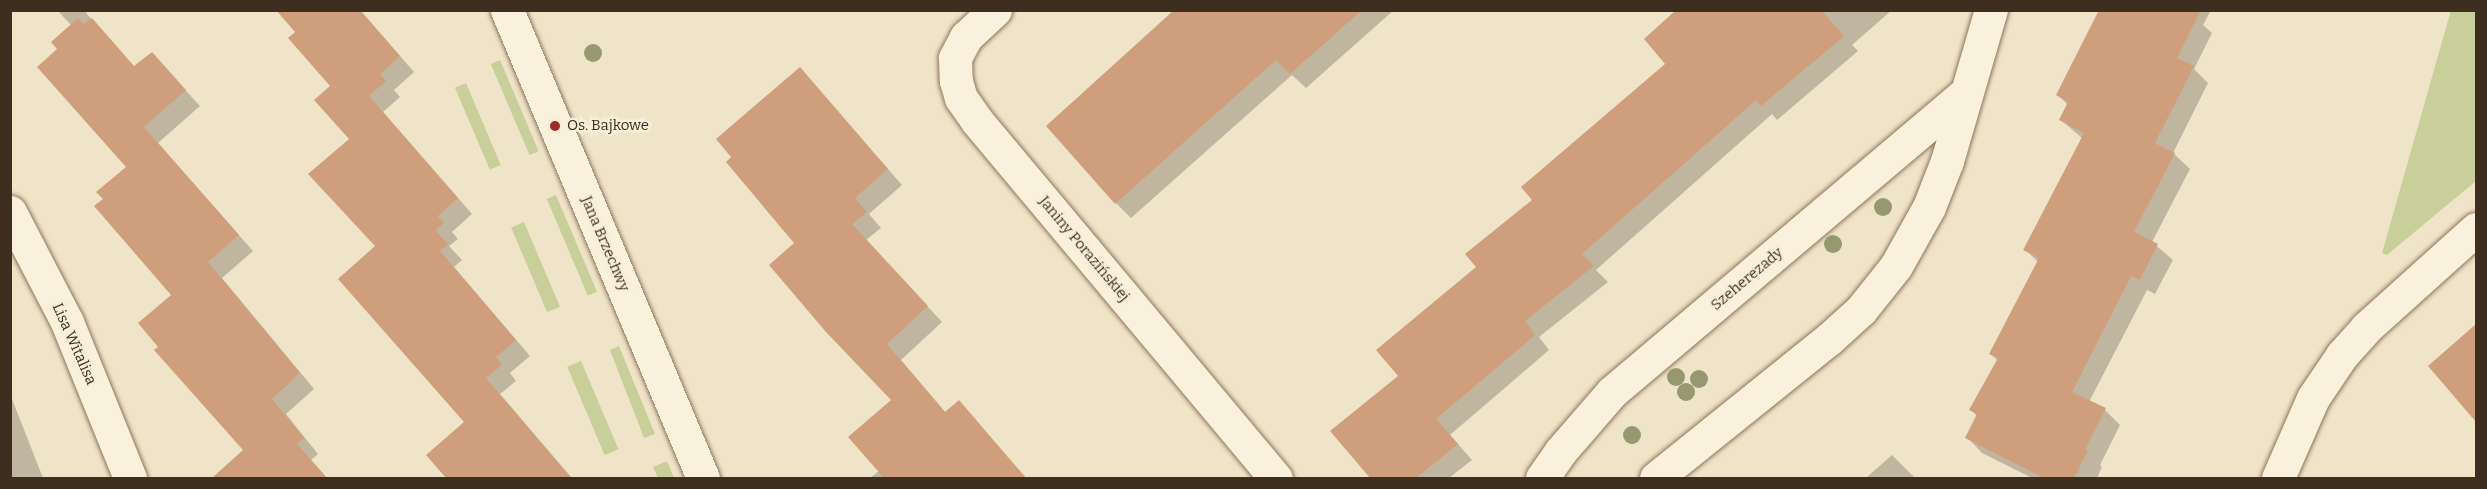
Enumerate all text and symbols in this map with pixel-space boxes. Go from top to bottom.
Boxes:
place label: Os. Bajkowe [567,117,649,135]
marker: Os. Bajkowe [548,119,562,133]
street label: Janiny Porazińskiej [1035,193,1133,305]
street label: Jana Brzechwy [577,194,633,294]
street label: Szeherezady [1707,244,1787,314]
street label: Lisa Witalisa [48,300,100,388]

